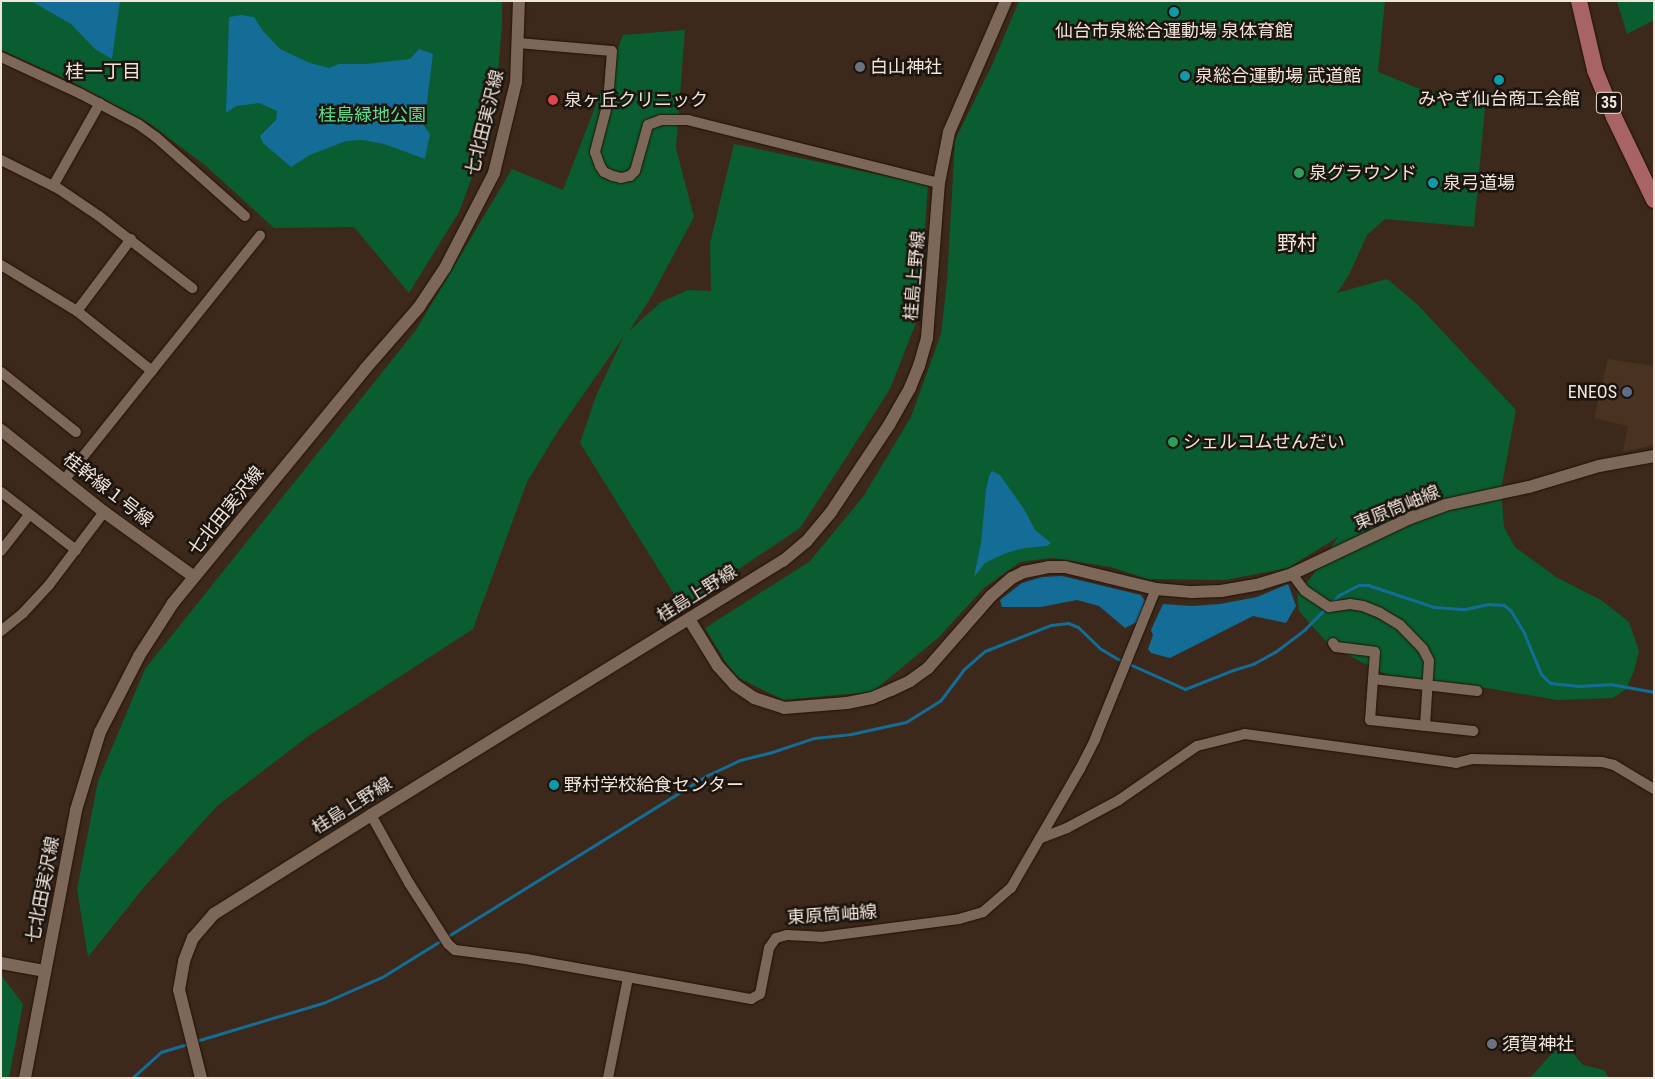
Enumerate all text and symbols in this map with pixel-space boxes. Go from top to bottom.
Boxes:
marker: 仙台市泉総合運動場 泉体育館 [1168,6,1180,18]
place label: 仙台市泉総合運動場 泉体育館 [1055,20,1293,42]
place label: 白山神社 [870,56,942,78]
district label: 桂一丁目 [65,61,141,83]
marker: 白山神社 [854,61,866,73]
place label: 泉総合運動場 武道館 [1195,65,1361,87]
street label: 七北田実沢線 [461,68,509,178]
marker: 泉総合運動場 武道館 [1179,70,1191,82]
marker: みやぎ仙台商工会館 [1493,74,1505,86]
place label: みやぎ仙台商工会館 [1418,88,1580,110]
place label: 泉ヶ丘クリニック [564,89,708,111]
road number: 35 [1595,90,1623,116]
marker: 泉ヶ丘クリニック [546,93,560,107]
park label: 桂島緑地公園 [318,104,426,126]
place label: 泉グラウンド [1309,162,1417,184]
marker: 泉グラウンド [1293,167,1305,179]
place label: 泉弓道場 [1443,172,1515,194]
marker: 泉弓道場 [1427,177,1439,189]
street label: 桂島上野線 [900,230,930,322]
district label: 野村 [1277,231,1317,255]
place label: ENEOS [1568,381,1617,403]
marker: ENEOS [1621,386,1633,398]
place label: シェルコムせんだい [1183,431,1345,453]
marker: シェルコムせんだい [1167,436,1179,448]
street label: 桂幹線１号線 [59,448,157,532]
street label: 七北田実沢線 [184,462,268,560]
street label: 東原筒岫線 [1351,481,1443,535]
street label: 桂島上野線 [653,561,741,627]
street label: 桂島上野線 [308,773,396,839]
place label: 野村学校給食センター [564,774,744,796]
marker: 野村学校給食センター [548,779,560,791]
street label: 七北田実沢線 [22,835,64,945]
street label: 東原筒岫線 [786,901,878,929]
place label: 須賀神社 [1502,1033,1574,1055]
marker: 須賀神社 [1486,1038,1498,1050]

